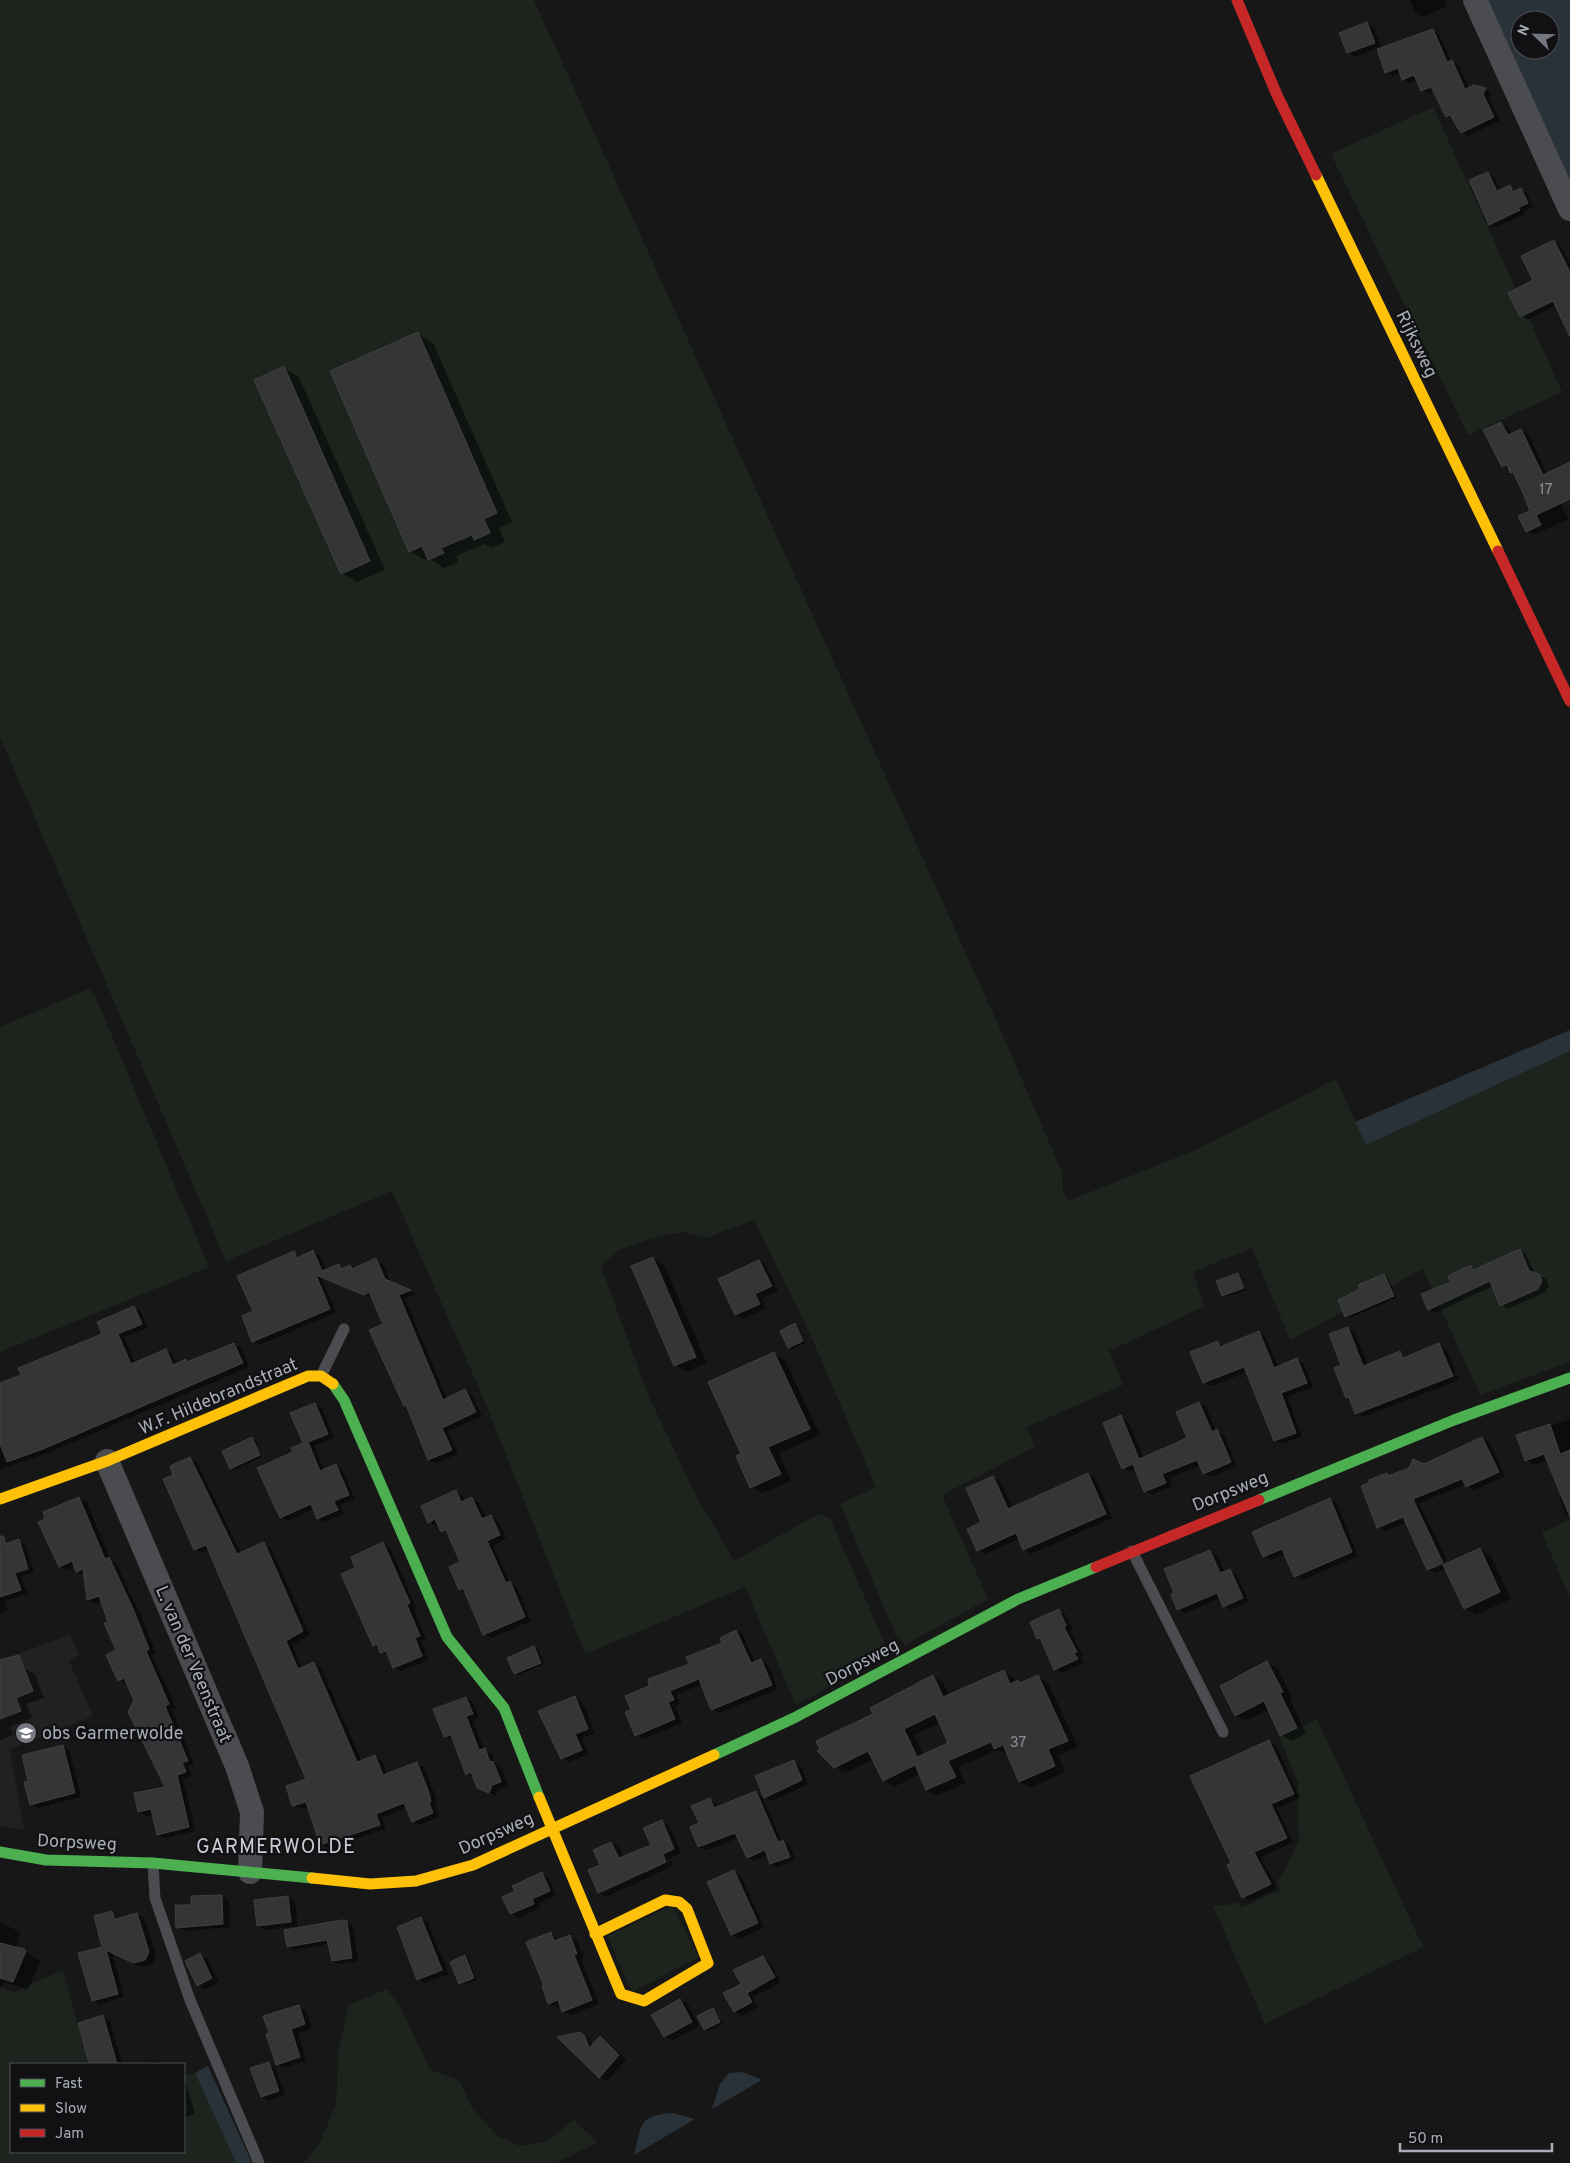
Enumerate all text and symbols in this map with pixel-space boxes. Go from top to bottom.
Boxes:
north arrow [1510,10,1560,60]
text: N [1515,23,1534,38]
street label: Rijksweg [1390,307,1442,382]
house number: 17 [1539,481,1553,500]
street label: W.F. Hildebrandstraat [136,1353,302,1441]
street label: Dorpsweg [1189,1467,1272,1518]
street label: L. van der Veenstraat [149,1583,236,1747]
street label: Dorpsweg [822,1634,903,1692]
school or university icon: obs Garmerwolde [14,1721,38,1745]
place label: obs Garmerwolde [42,1723,183,1746]
house number: 37 [1010,1734,1027,1753]
street label: Dorpsweg [455,1808,538,1861]
street label: Dorpsweg [36,1830,117,1857]
district label: GARMERWOLDE [196,1835,356,1861]
legend [10,2063,185,2153]
text: Fast [55,2075,83,2094]
text: Slow [55,2100,87,2119]
scale bar [1400,2120,1552,2152]
text: Jam [55,2125,84,2144]
text: 50 m [1408,2130,1443,2149]

